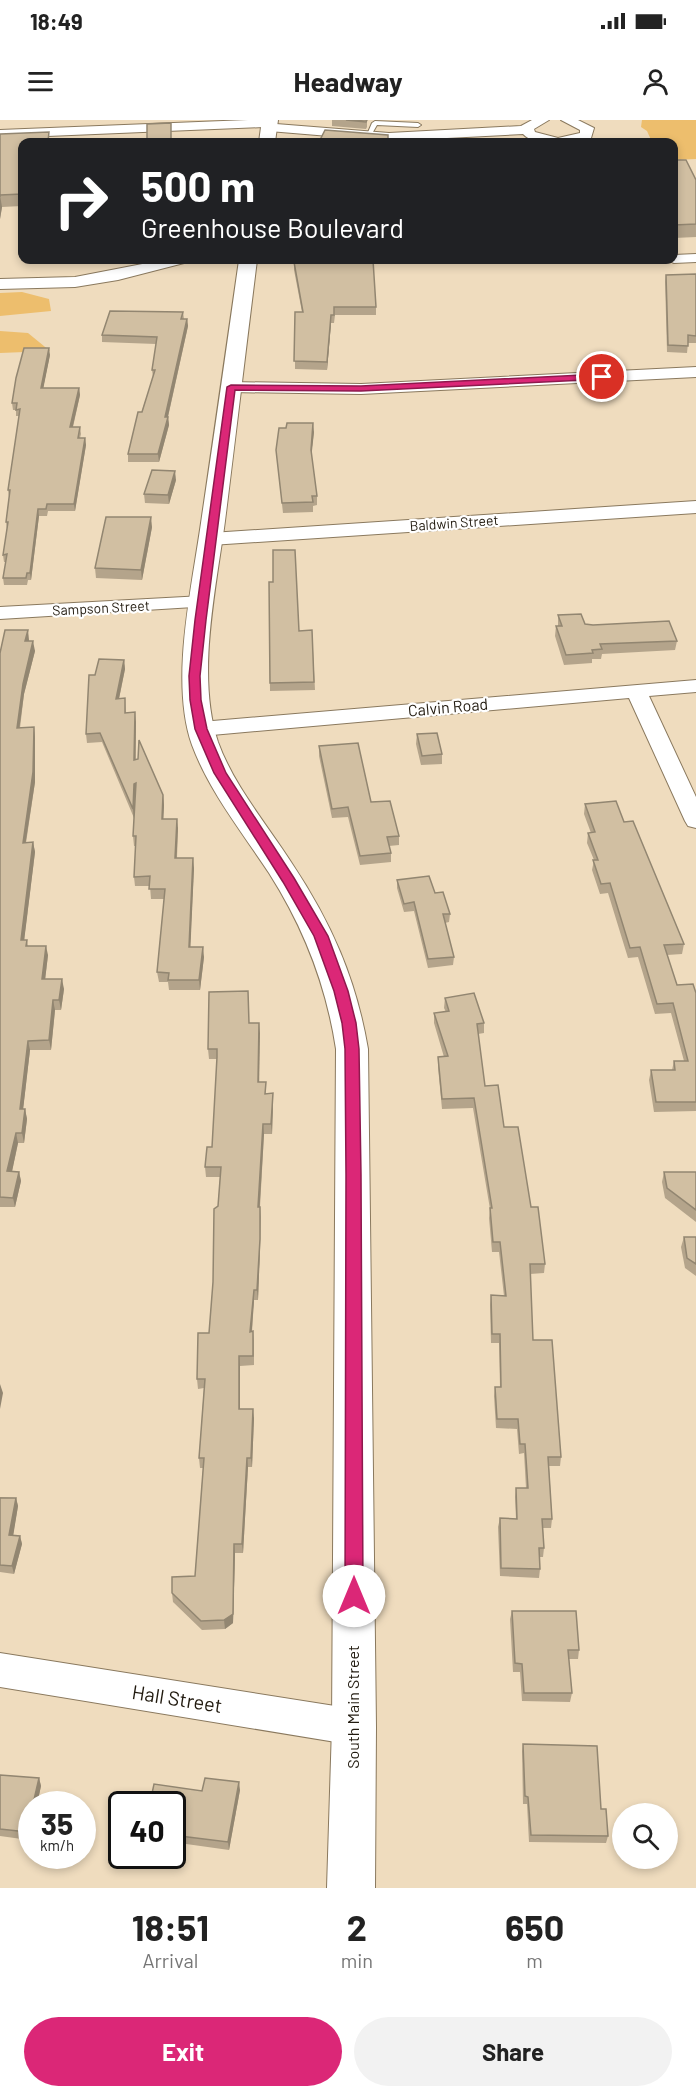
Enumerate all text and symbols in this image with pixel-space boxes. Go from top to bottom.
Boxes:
text: 18:49 [30,8,83,34]
icon: menu [24,65,57,98]
text: Headway [294,65,403,97]
icon: person [639,65,672,98]
text: 500 m [141,160,255,210]
icon: right [42,162,120,240]
text: Greenhouse Boulevard [141,211,404,243]
pin [576,351,627,402]
icon: arrive [585,360,618,393]
street label: Baldwin Street [409,511,499,534]
street label: Sampson Street [52,596,150,619]
street label: Calvin Road [407,694,489,719]
position arrow [322,1564,386,1628]
street label: South Main Street [343,1645,362,1769]
street label: Hall Street [130,1679,224,1717]
speed limit sign: 40 [108,1791,186,1869]
map controls [612,1803,678,1869]
button: search [612,1803,678,1869]
text: 35 [41,1805,73,1841]
text: km/h [40,1836,74,1854]
text: 18:51 [132,1905,209,1948]
text: 2 [347,1905,367,1948]
text: 650 [505,1905,564,1948]
text: Arrival [142,1948,198,1972]
text: min [341,1948,373,1972]
text: m [526,1948,543,1972]
button: Exit [24,2017,342,2086]
button: Share [354,2017,672,2086]

